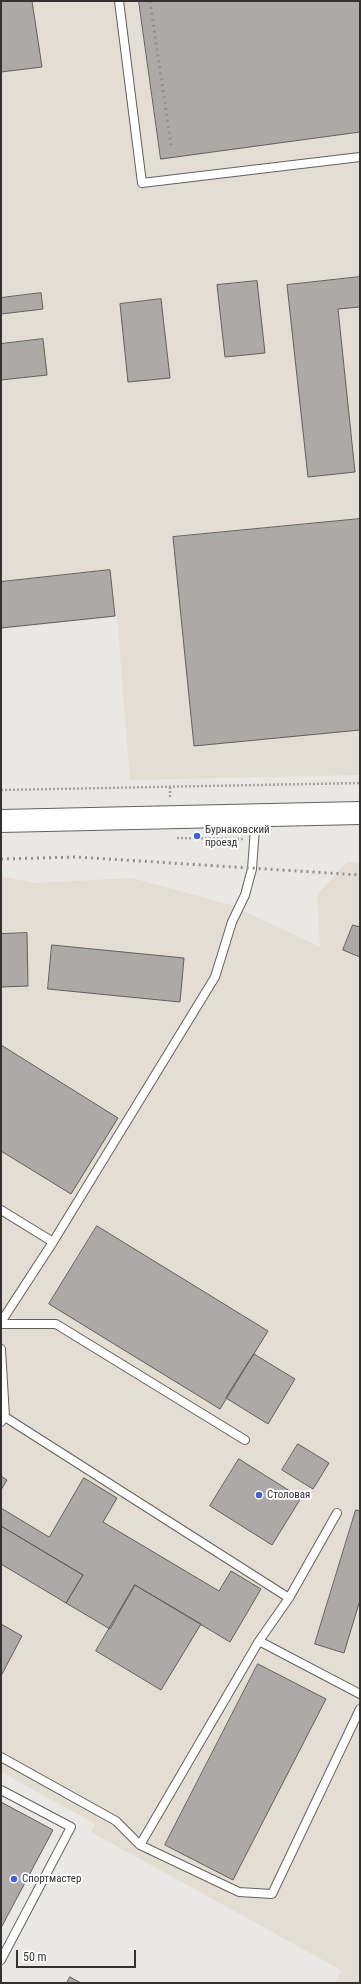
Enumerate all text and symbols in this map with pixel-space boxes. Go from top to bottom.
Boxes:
place label: Бурнаковский проезд [205,823,270,849]
marker: Бурнаковский проезд [192,831,202,841]
place label: Столовая [267,1488,310,1502]
marker: Столовая [254,1490,264,1500]
place label: Спортмастер [22,1872,81,1886]
marker: Спортмастер [9,1874,19,1884]
scale bar [18,1942,138,1968]
text: 50 m [23,1950,47,1964]

